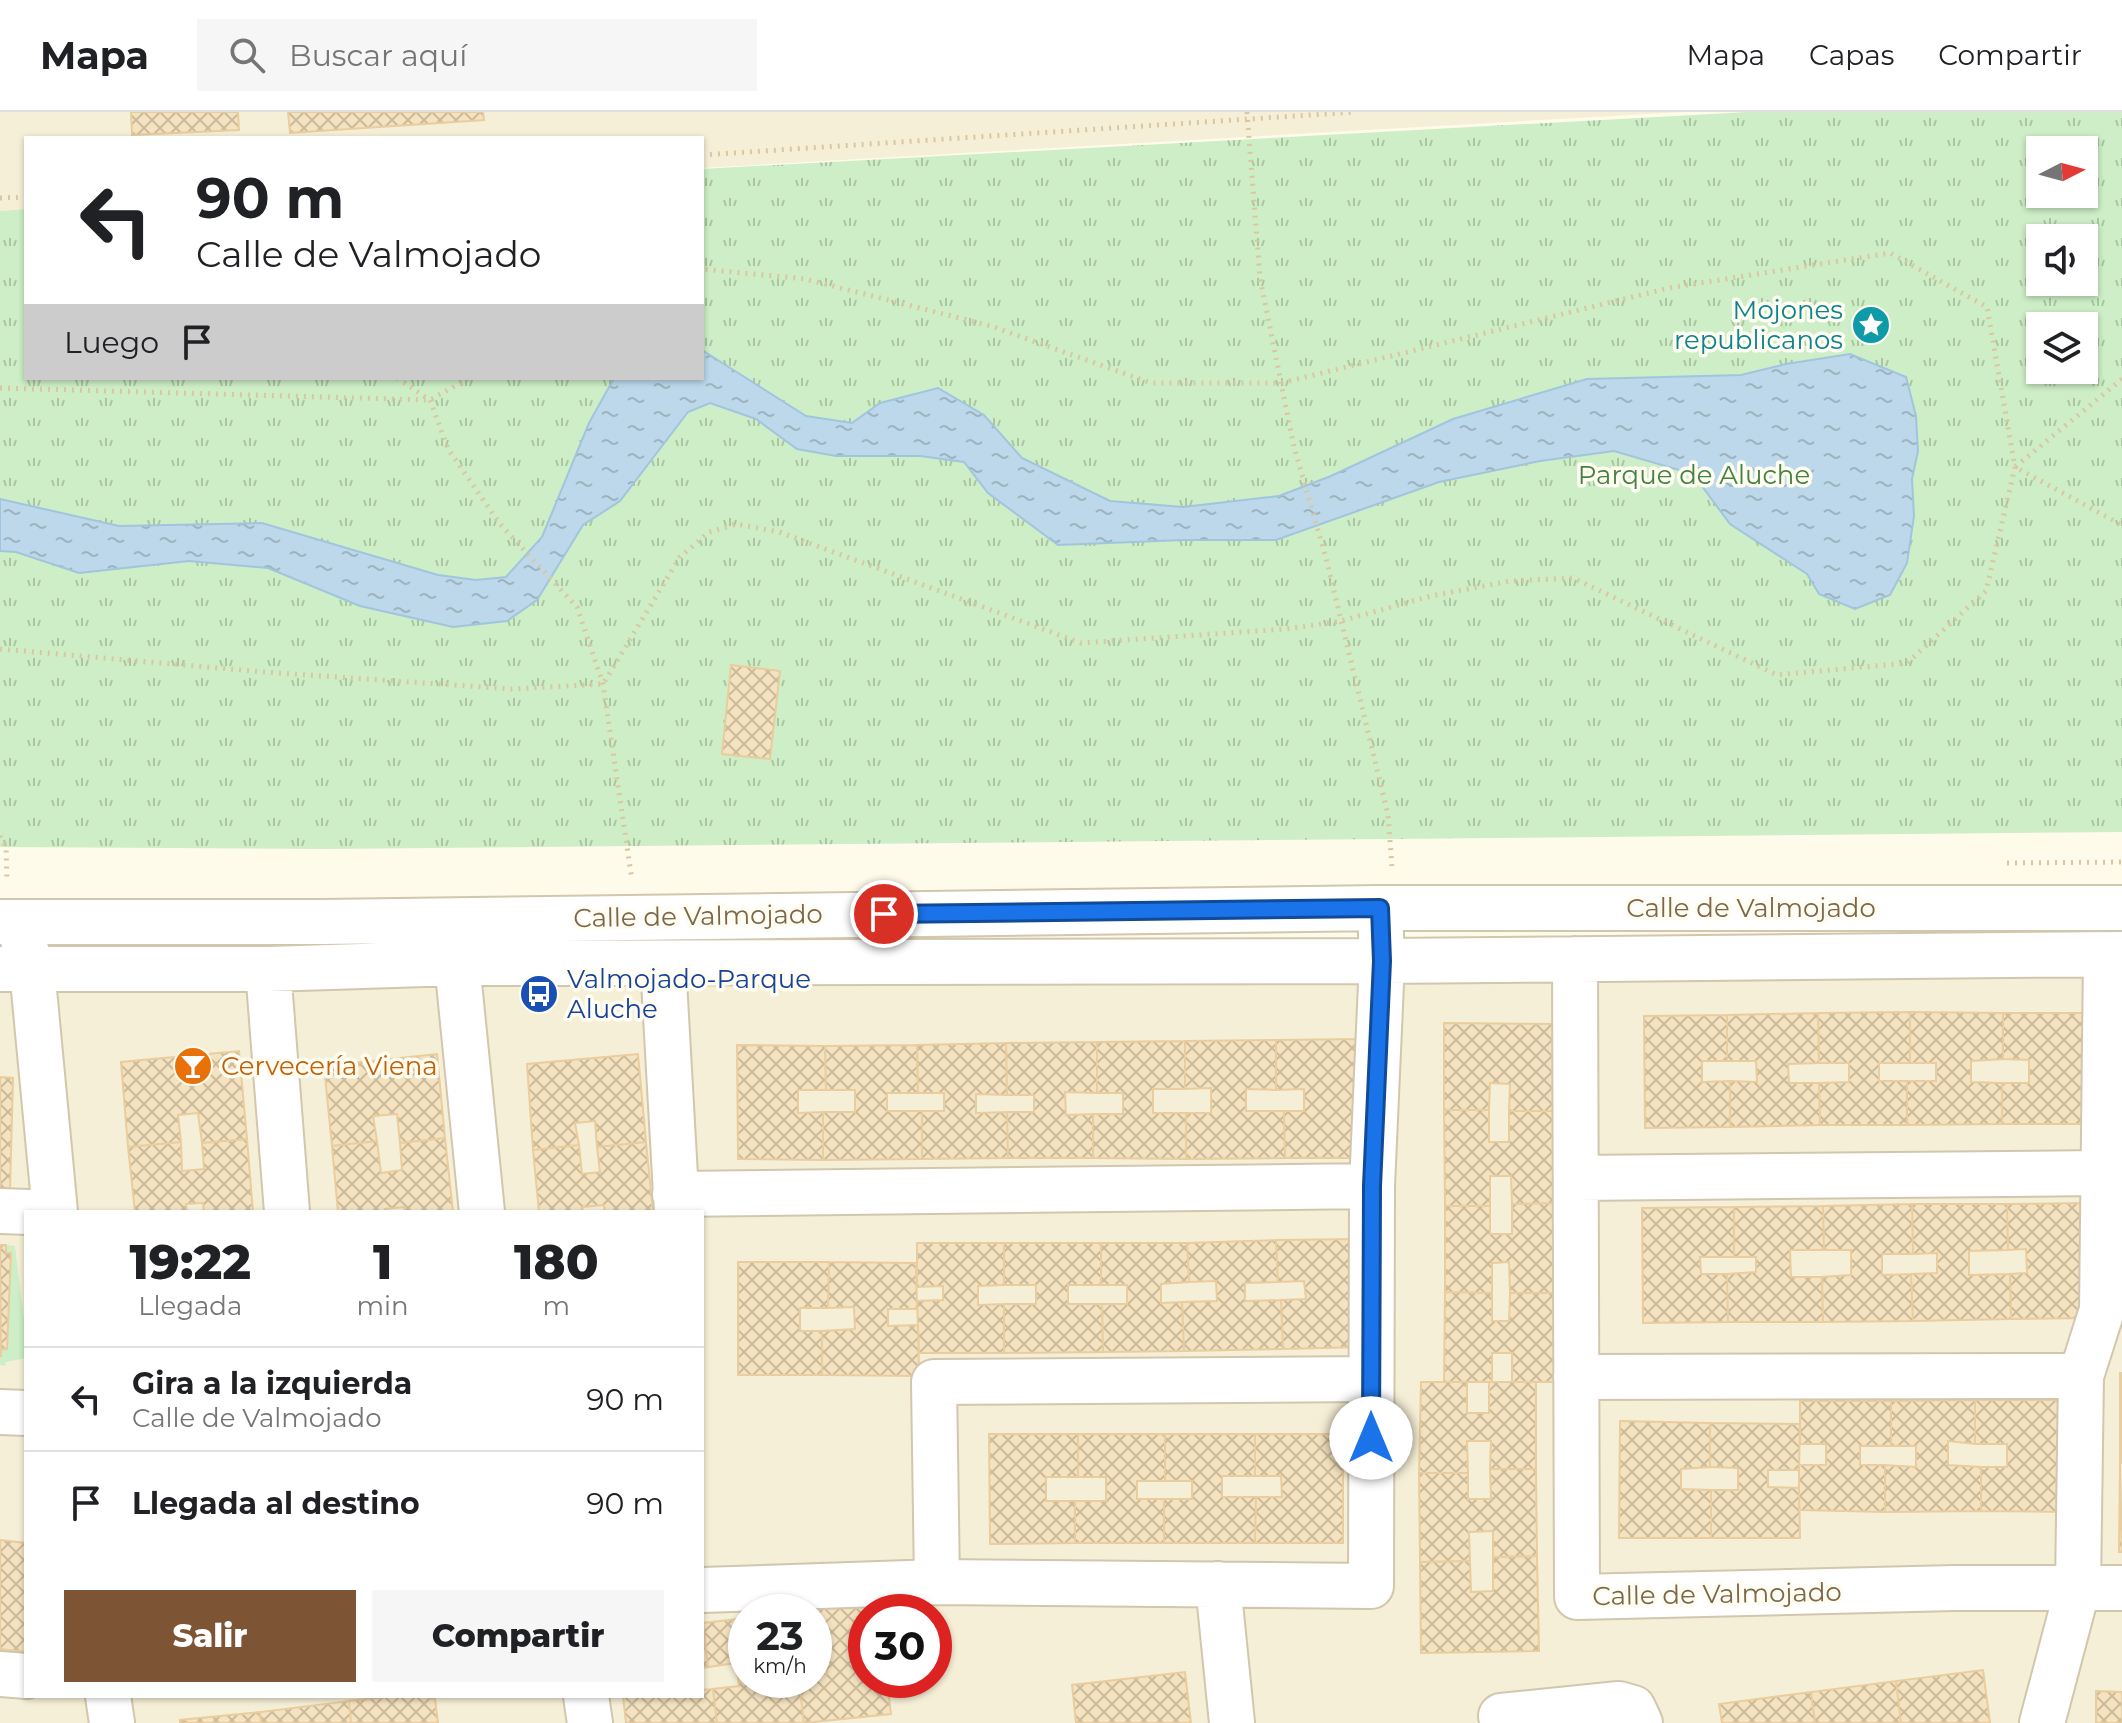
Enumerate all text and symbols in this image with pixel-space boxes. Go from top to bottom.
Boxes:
search box [197,19,757,91]
text: Mapa [40,32,149,79]
icon: search [225,33,269,77]
text: Buscar aquí [289,37,467,74]
text: Mapa [1686,38,1765,72]
text: Capas [1809,38,1894,72]
text: Compartir [1938,38,2082,72]
north arrow [2026,136,2098,208]
map controls [2026,136,2098,384]
text: 90 m [196,164,344,232]
icon: left [64,168,168,272]
button: sound [2026,224,2098,296]
text: Calle de Valmojado [196,232,541,276]
place label: Mojones republicanos [1674,294,1843,356]
place icon: Mojones republicanos [1850,304,1892,346]
button: layers [2026,312,2098,384]
icon: arrive [175,320,219,364]
text: Luego [64,324,159,361]
park label: Parque de Aluche [1578,459,1810,491]
pin [850,880,918,948]
icon: arrive [862,892,906,936]
street label: Calle de Valmojado [1626,892,1876,924]
street label: Calle de Valmojado [573,898,823,934]
place label: Valmojado-Parque Aluche [567,963,811,1025]
bus stop icon: Valmojado-Parque Aluche [518,973,560,1015]
bar icon: Cervecería Viena [172,1045,214,1087]
place label: Cervecería Viena [221,1050,438,1082]
text: 19:22 [129,1233,251,1291]
text: 1 [373,1233,392,1291]
text: 180 [514,1233,599,1291]
text: Llegada [138,1290,242,1322]
text: min [357,1290,409,1322]
text: m [543,1290,570,1322]
text: Gira a la izquierda [132,1365,412,1402]
icon: left [64,1377,108,1421]
text: 90 m [586,1381,664,1418]
position arrow [1329,1396,1413,1480]
text: Calle de Valmojado [132,1402,381,1434]
icon: arrive [64,1481,108,1525]
text: Llegada al destino [132,1485,420,1522]
text: 90 m [586,1485,664,1522]
street label: Calle de Valmojado [1592,1576,1842,1612]
button: Salir [64,1590,356,1682]
button: Compartir [372,1590,664,1682]
speed limit sign: 30 [848,1594,952,1698]
text: 23 [756,1611,804,1660]
text: km/h [753,1654,807,1678]

